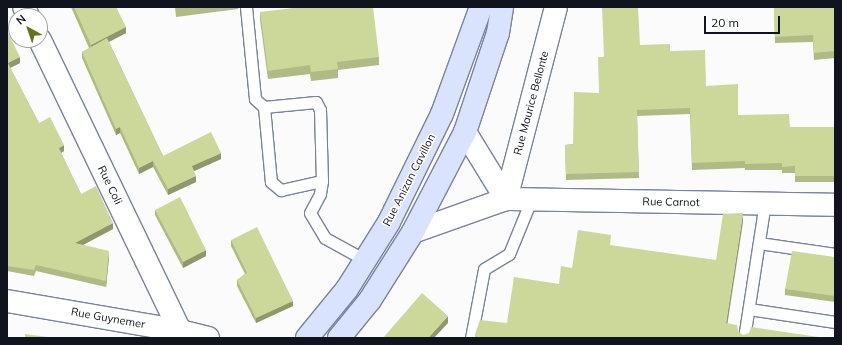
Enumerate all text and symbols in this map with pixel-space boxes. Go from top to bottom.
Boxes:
north arrow [8,8,48,48]
scale bar [706,8,782,34]
text: N [13,12,29,28]
text: 20 m [711,15,739,30]
street label: Rue Maurice Bellonte [511,50,551,156]
street label: Rue Anizan Cavillon [380,132,438,228]
street label: Rue Coli [95,163,125,207]
street label: Rue Carnot [642,195,700,209]
street label: Rue Guynemer [70,305,146,331]

